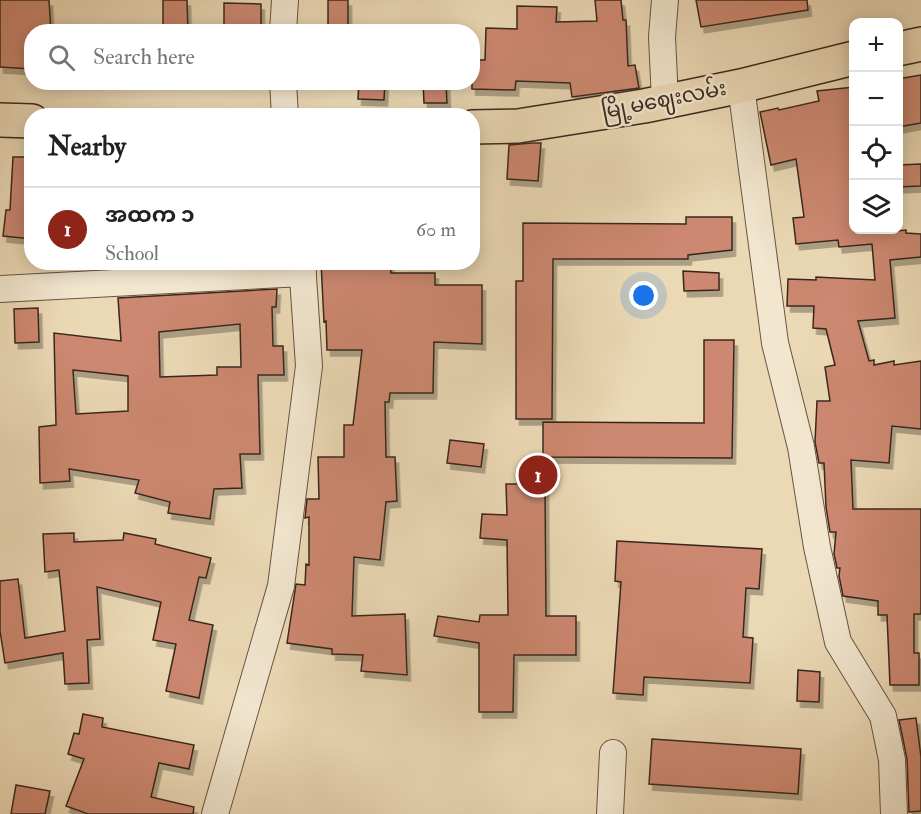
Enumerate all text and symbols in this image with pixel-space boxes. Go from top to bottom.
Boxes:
map controls [849,18,903,234]
button: + [849,18,903,72]
search box [24,24,480,90]
icon: search [45,41,78,74]
text: Search here [93,43,195,71]
street label: မြို့မဈေးလမ်း [599,72,729,128]
button: − [849,72,903,126]
button: locate [849,126,903,180]
text: Nearby [48,131,126,163]
button: layers [849,180,903,234]
text: အထက ၁ [105,201,195,229]
text: 1 [64,217,71,242]
text: 60 m [416,217,456,242]
text: School [105,241,159,266]
your location [629,281,658,310]
pin: 1 [518,452,558,498]

